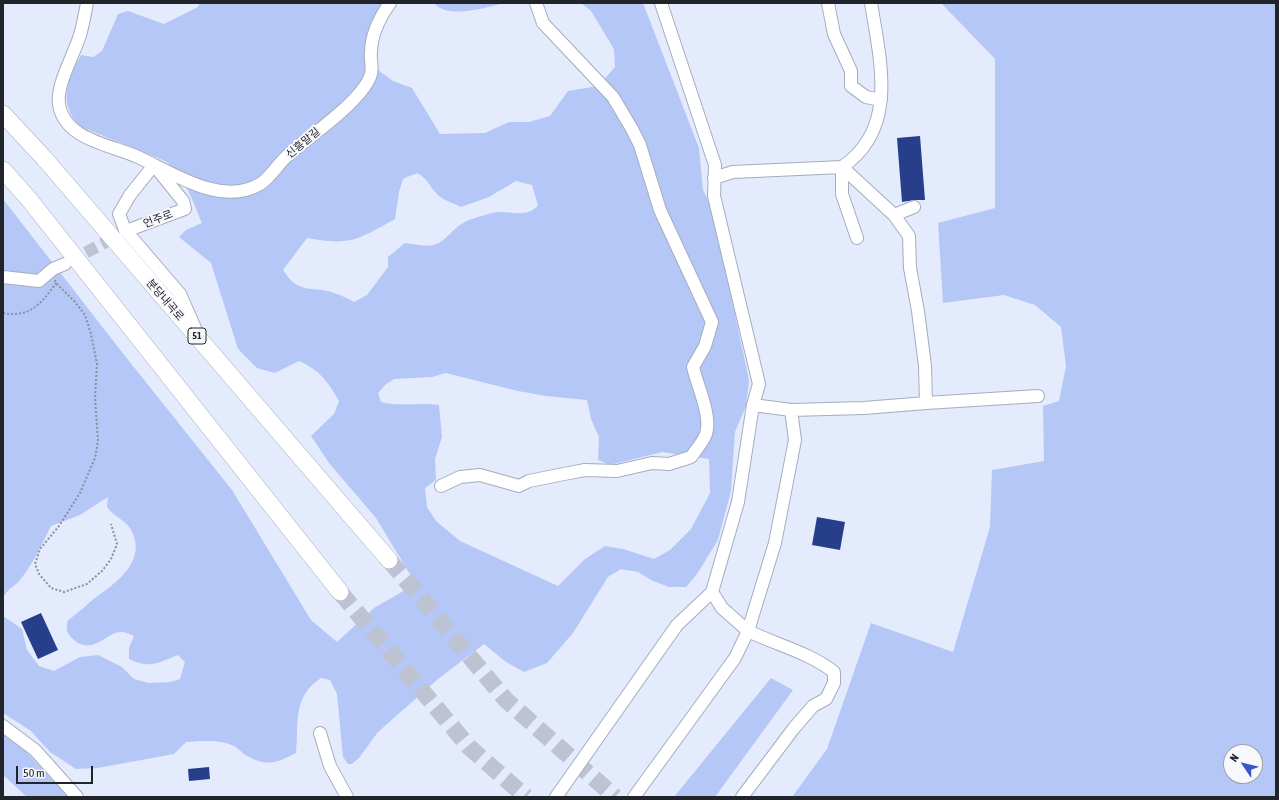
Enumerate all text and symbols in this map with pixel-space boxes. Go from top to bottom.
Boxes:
street label: 신흥말길 [283,125,323,161]
street label: 언주로 [141,207,175,231]
street label: 분당내곡로 [143,277,187,323]
road number: 51 [188,328,206,344]
north arrow [1223,744,1263,784]
text: N [1227,752,1241,764]
scale bar [18,758,95,784]
text: 50 m [23,766,45,780]

